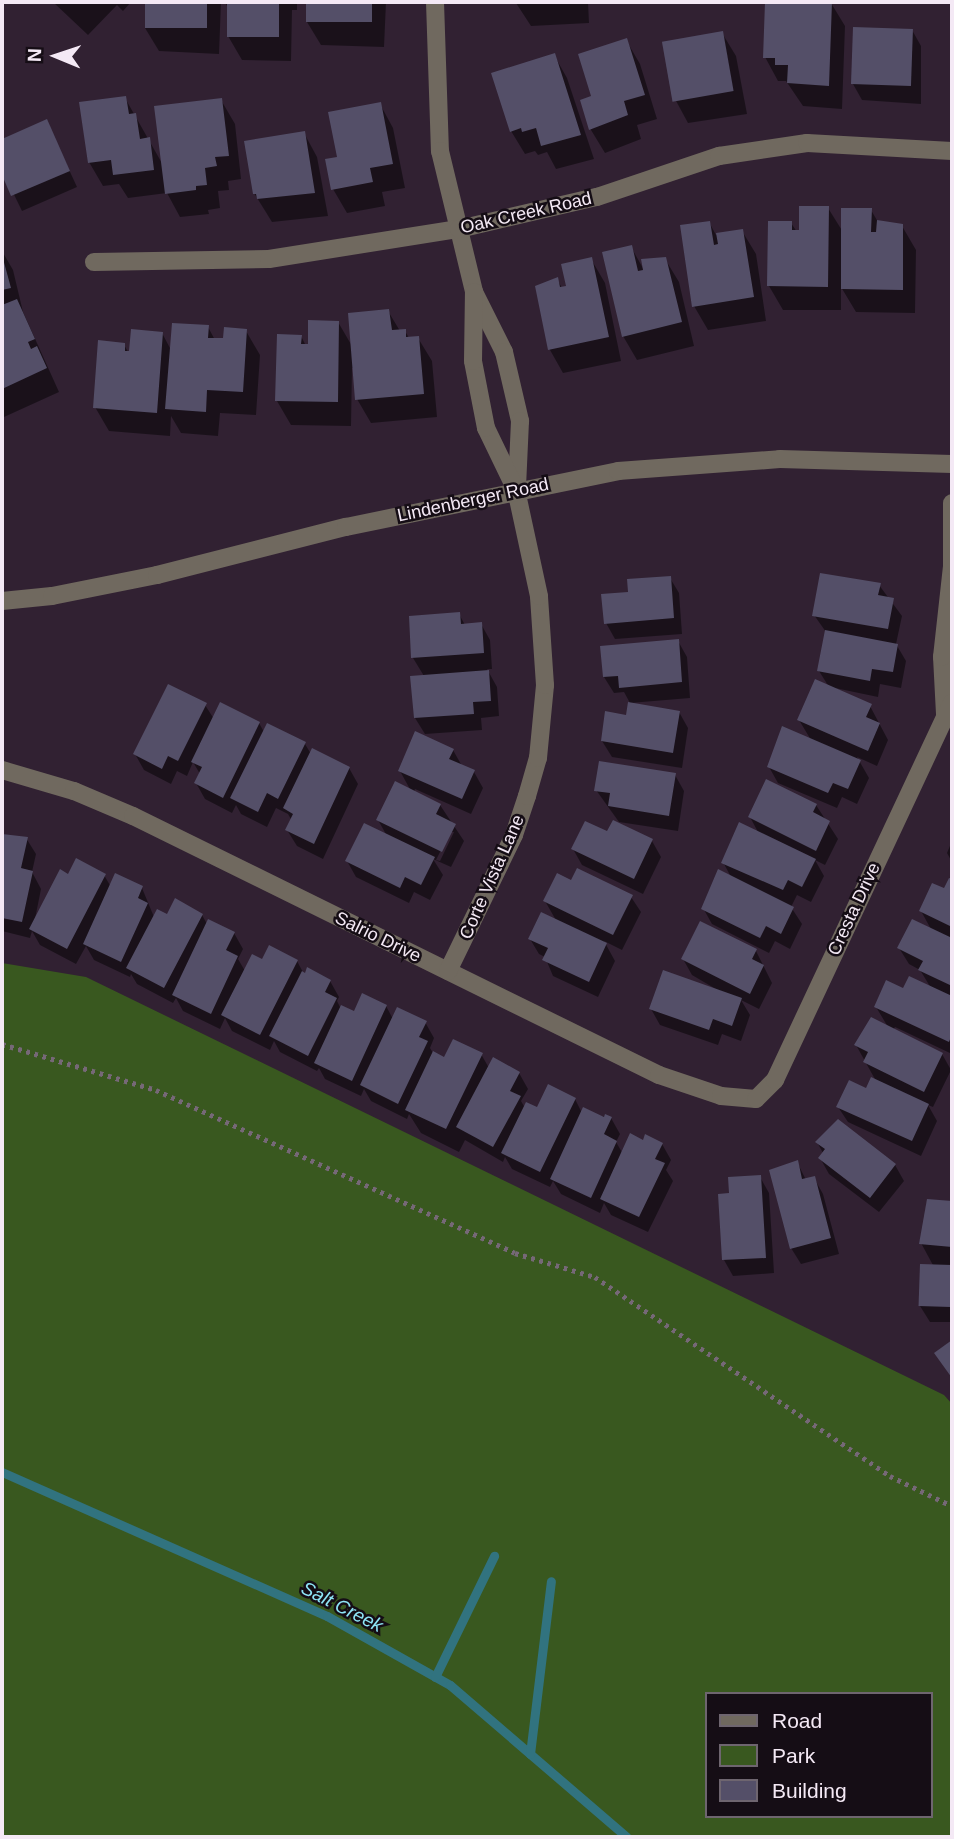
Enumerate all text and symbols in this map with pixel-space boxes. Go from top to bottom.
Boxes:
north arrow [21,21,91,91]
text: N [24,48,45,62]
street label: Oak Creek Road [458,187,594,239]
street label: Lindenberger Road [395,473,551,527]
street label: Corte Vista Lane [455,812,529,942]
street label: Cresta Drive [823,859,885,959]
street label: Salrio Drive [331,907,425,967]
water label: Salt Creek [297,1577,387,1637]
legend [706,1692,933,1818]
text: Road [772,1709,822,1732]
text: Park [772,1744,815,1767]
text: Building [772,1779,847,1802]

